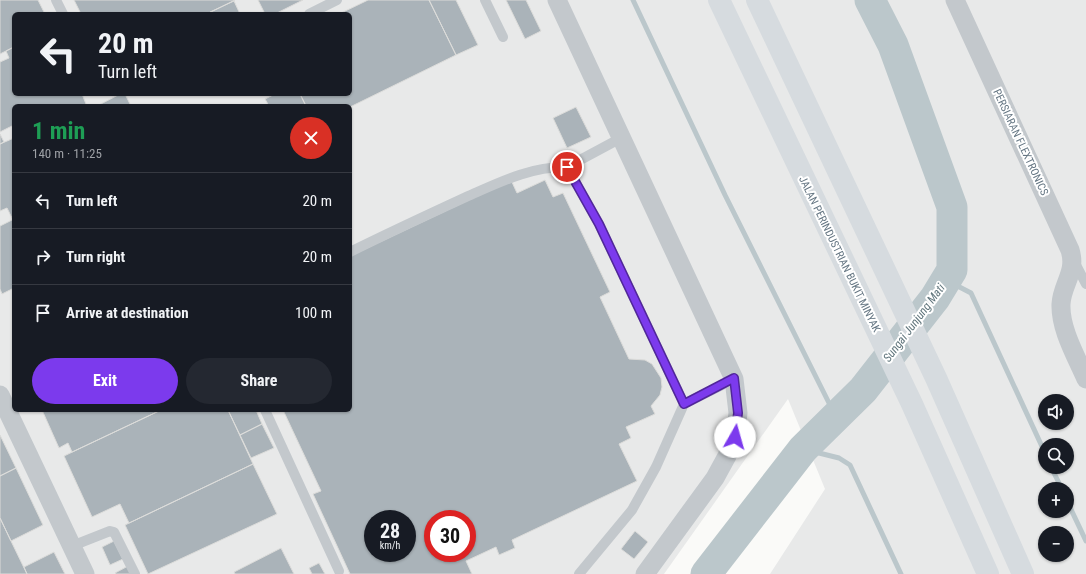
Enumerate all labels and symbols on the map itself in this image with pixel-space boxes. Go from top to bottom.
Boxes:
street label: PERSIARAN FLEXTRONICS [990,87,1051,198]
pin [550,150,584,184]
street label: JALAN PERINDUSTRIAN BUKIT MINYAK [796,174,883,334]
water label: Sungai Junjung Mati [880,281,948,365]
position arrow [714,416,756,458]
speed limit sign: 30 [424,510,476,562]

